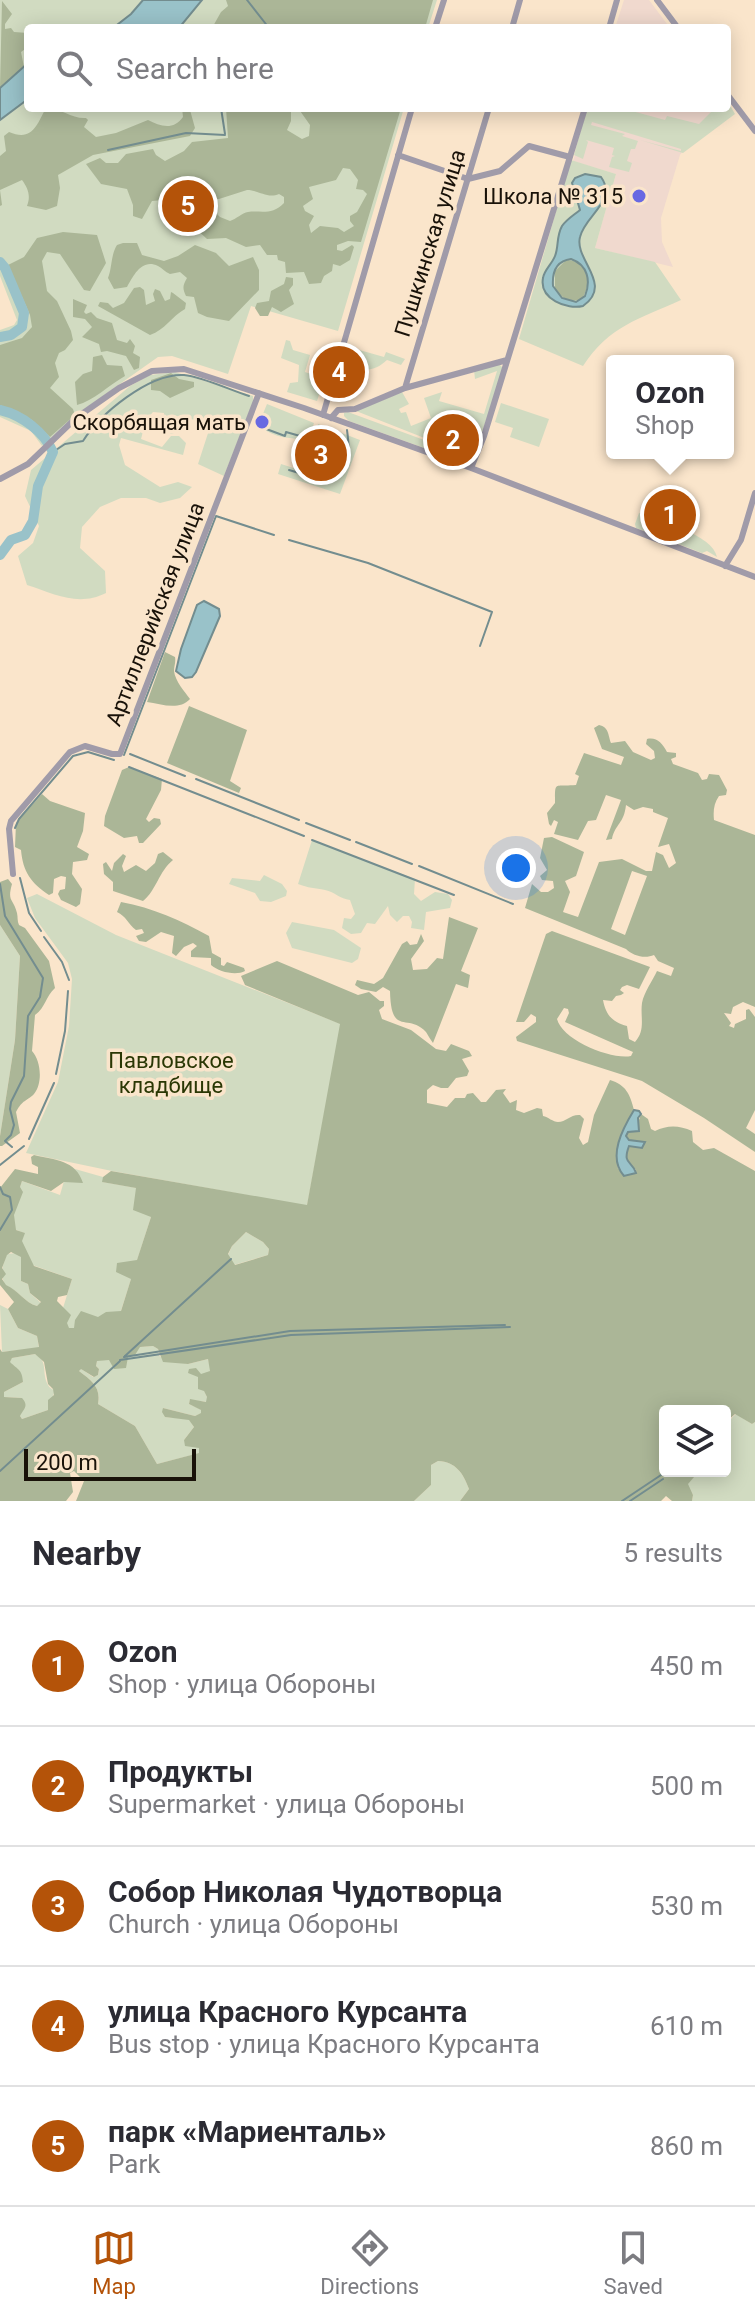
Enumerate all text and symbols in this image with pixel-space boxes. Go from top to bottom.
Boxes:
search box [24,24,731,112]
icon: search [52,46,96,90]
text: Search here [116,51,274,86]
street label: Пушкинская улица [390,146,470,340]
pin: 5 [162,176,214,236]
place label: Школа № 315 [483,184,623,209]
marker: Школа № 315 [630,187,648,205]
pin: 4 [313,342,365,402]
popup [606,355,734,459]
text: Ozon [635,375,705,410]
place label: Скорбящая мать [73,410,246,435]
pin: 2 [427,410,479,470]
text: Shop [635,410,694,440]
marker: Скорбящая мать [253,413,271,431]
pin: 3 [295,425,347,485]
pin: 1 [644,485,696,545]
street label: Артиллерийская улица [101,499,209,729]
your location [496,848,536,888]
park label: Павловское кладбище [108,1048,234,1098]
map controls [659,1405,731,1477]
button: layers [659,1405,731,1477]
scale bar [24,1445,196,1481]
text: 200 m [36,1450,98,1475]
text: Nearby [32,1533,141,1573]
text: 5 results [624,1538,723,1568]
text: Ozon [108,1634,177,1669]
text: 1 [51,1651,65,1681]
text: 450 m [650,1651,723,1681]
text: Shop · улица Обороны [108,1669,376,1699]
text: Продукты [108,1754,253,1789]
text: 2 [51,1771,65,1801]
text: 500 m [650,1771,723,1801]
text: Supermarket · улица Обороны [108,1789,465,1819]
text: Собор Николая Чудотворца [108,1874,502,1909]
text: 3 [51,1891,65,1921]
text: 530 m [650,1891,723,1921]
text: Church · улица Обороны [108,1909,399,1939]
text: улица Красного Курсанта [108,1994,467,2029]
text: 4 [51,2011,65,2041]
text: 610 m [650,2011,723,2041]
text: Bus stop · улица Красного Курсанта [108,2029,540,2059]
text: парк «Мариенталь» [108,2114,387,2149]
text: 5 [51,2131,65,2161]
text: 860 m [650,2131,723,2161]
text: Park [108,2149,160,2179]
tab: Map [92,2226,136,2299]
tab: Directions [320,2226,419,2299]
tab: Saved [603,2226,663,2299]

